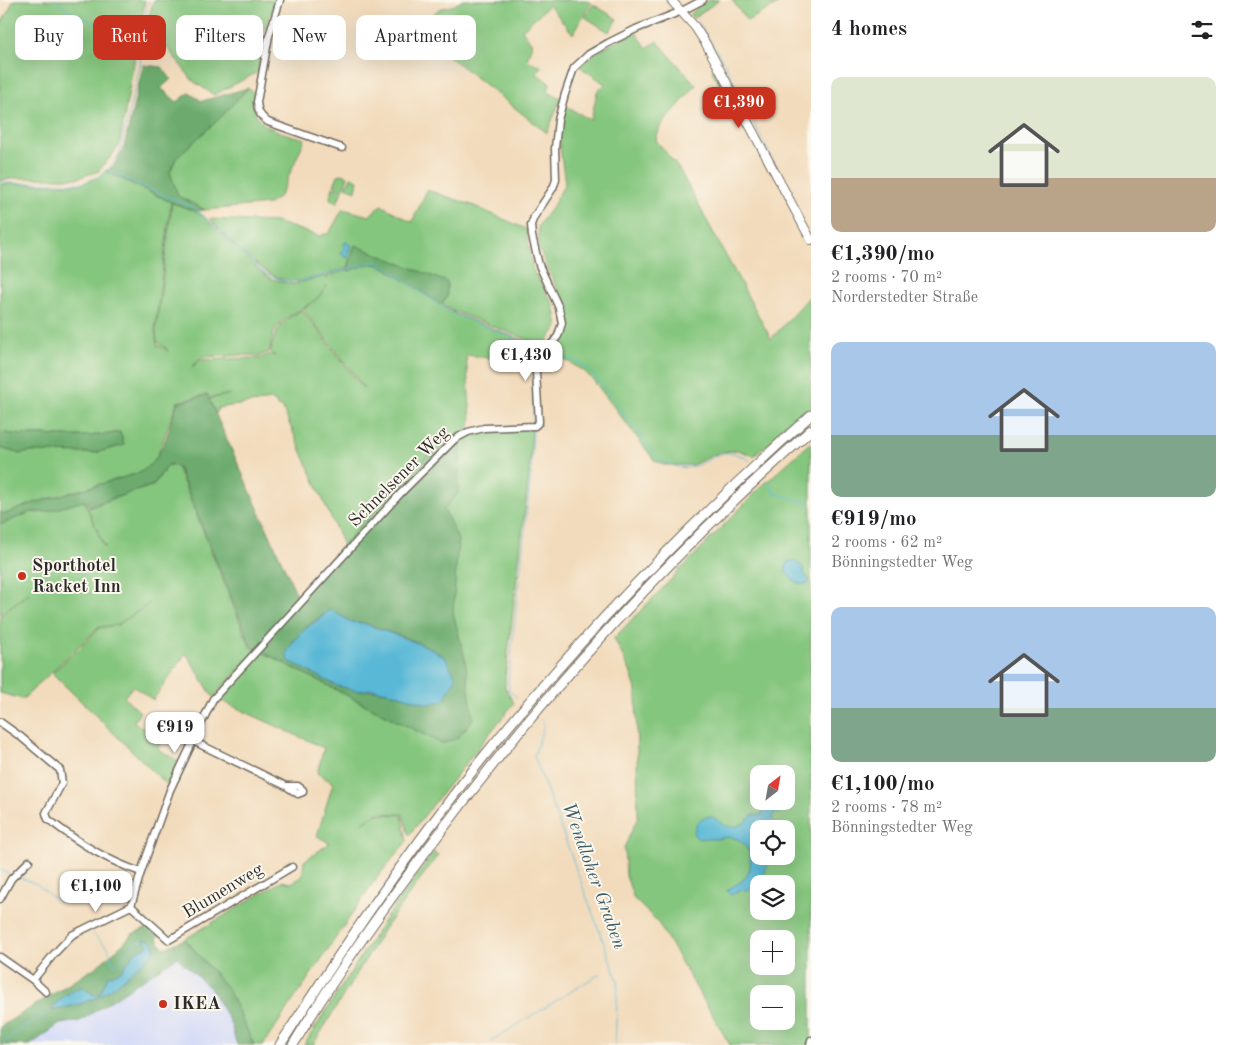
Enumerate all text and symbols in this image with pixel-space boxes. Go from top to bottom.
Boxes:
chip: Buy [15,15,83,60]
chip: Rent [93,15,166,60]
chip: Filters [176,15,263,60]
chip: New [273,15,346,60]
chip: Apartment [356,15,476,60]
icon: filters [1188,16,1216,44]
text: 4 homes [831,19,907,40]
pin: €1,390 [698,86,780,129]
text: €1,390 [714,95,764,111]
icon: home [979,110,1069,200]
text: €1,390/mo [831,244,935,265]
text: 2 rooms · 70 m² [831,270,942,286]
text: Norderstedter Straße [831,290,978,306]
pin: €1,430 [485,340,567,382]
text: €1,430 [501,348,551,364]
icon: home [979,375,1069,465]
street label: Schnelsener Weg [345,423,453,531]
text: €919/mo [831,509,917,530]
text: 2 rooms · 62 m² [831,535,942,551]
text: Bönningstedter Weg [831,555,973,571]
place label: Sporthotel Racket Inn [32,557,121,596]
marker: Sporthotel Racket Inn [16,570,28,582]
icon: home [979,640,1069,730]
pin: €919 [145,712,205,754]
text: €919 [156,720,194,736]
north arrow [750,765,795,810]
map controls [750,765,795,1030]
text: €1,100/mo [831,774,935,795]
water label: Wendloher Graben [558,800,628,952]
text: 2 rooms · 78 m² [831,800,942,816]
button: locate [750,820,795,865]
text: Bönningstedter Weg [831,820,973,836]
street label: Blumenweg [180,860,267,922]
pin: €1,100 [55,870,137,913]
button: layers [750,875,795,920]
text: €1,100 [71,879,121,895]
button: + [750,930,795,975]
button: − [750,985,795,1030]
place label: IKEA [173,995,221,1013]
marker: IKEA [157,998,169,1010]

